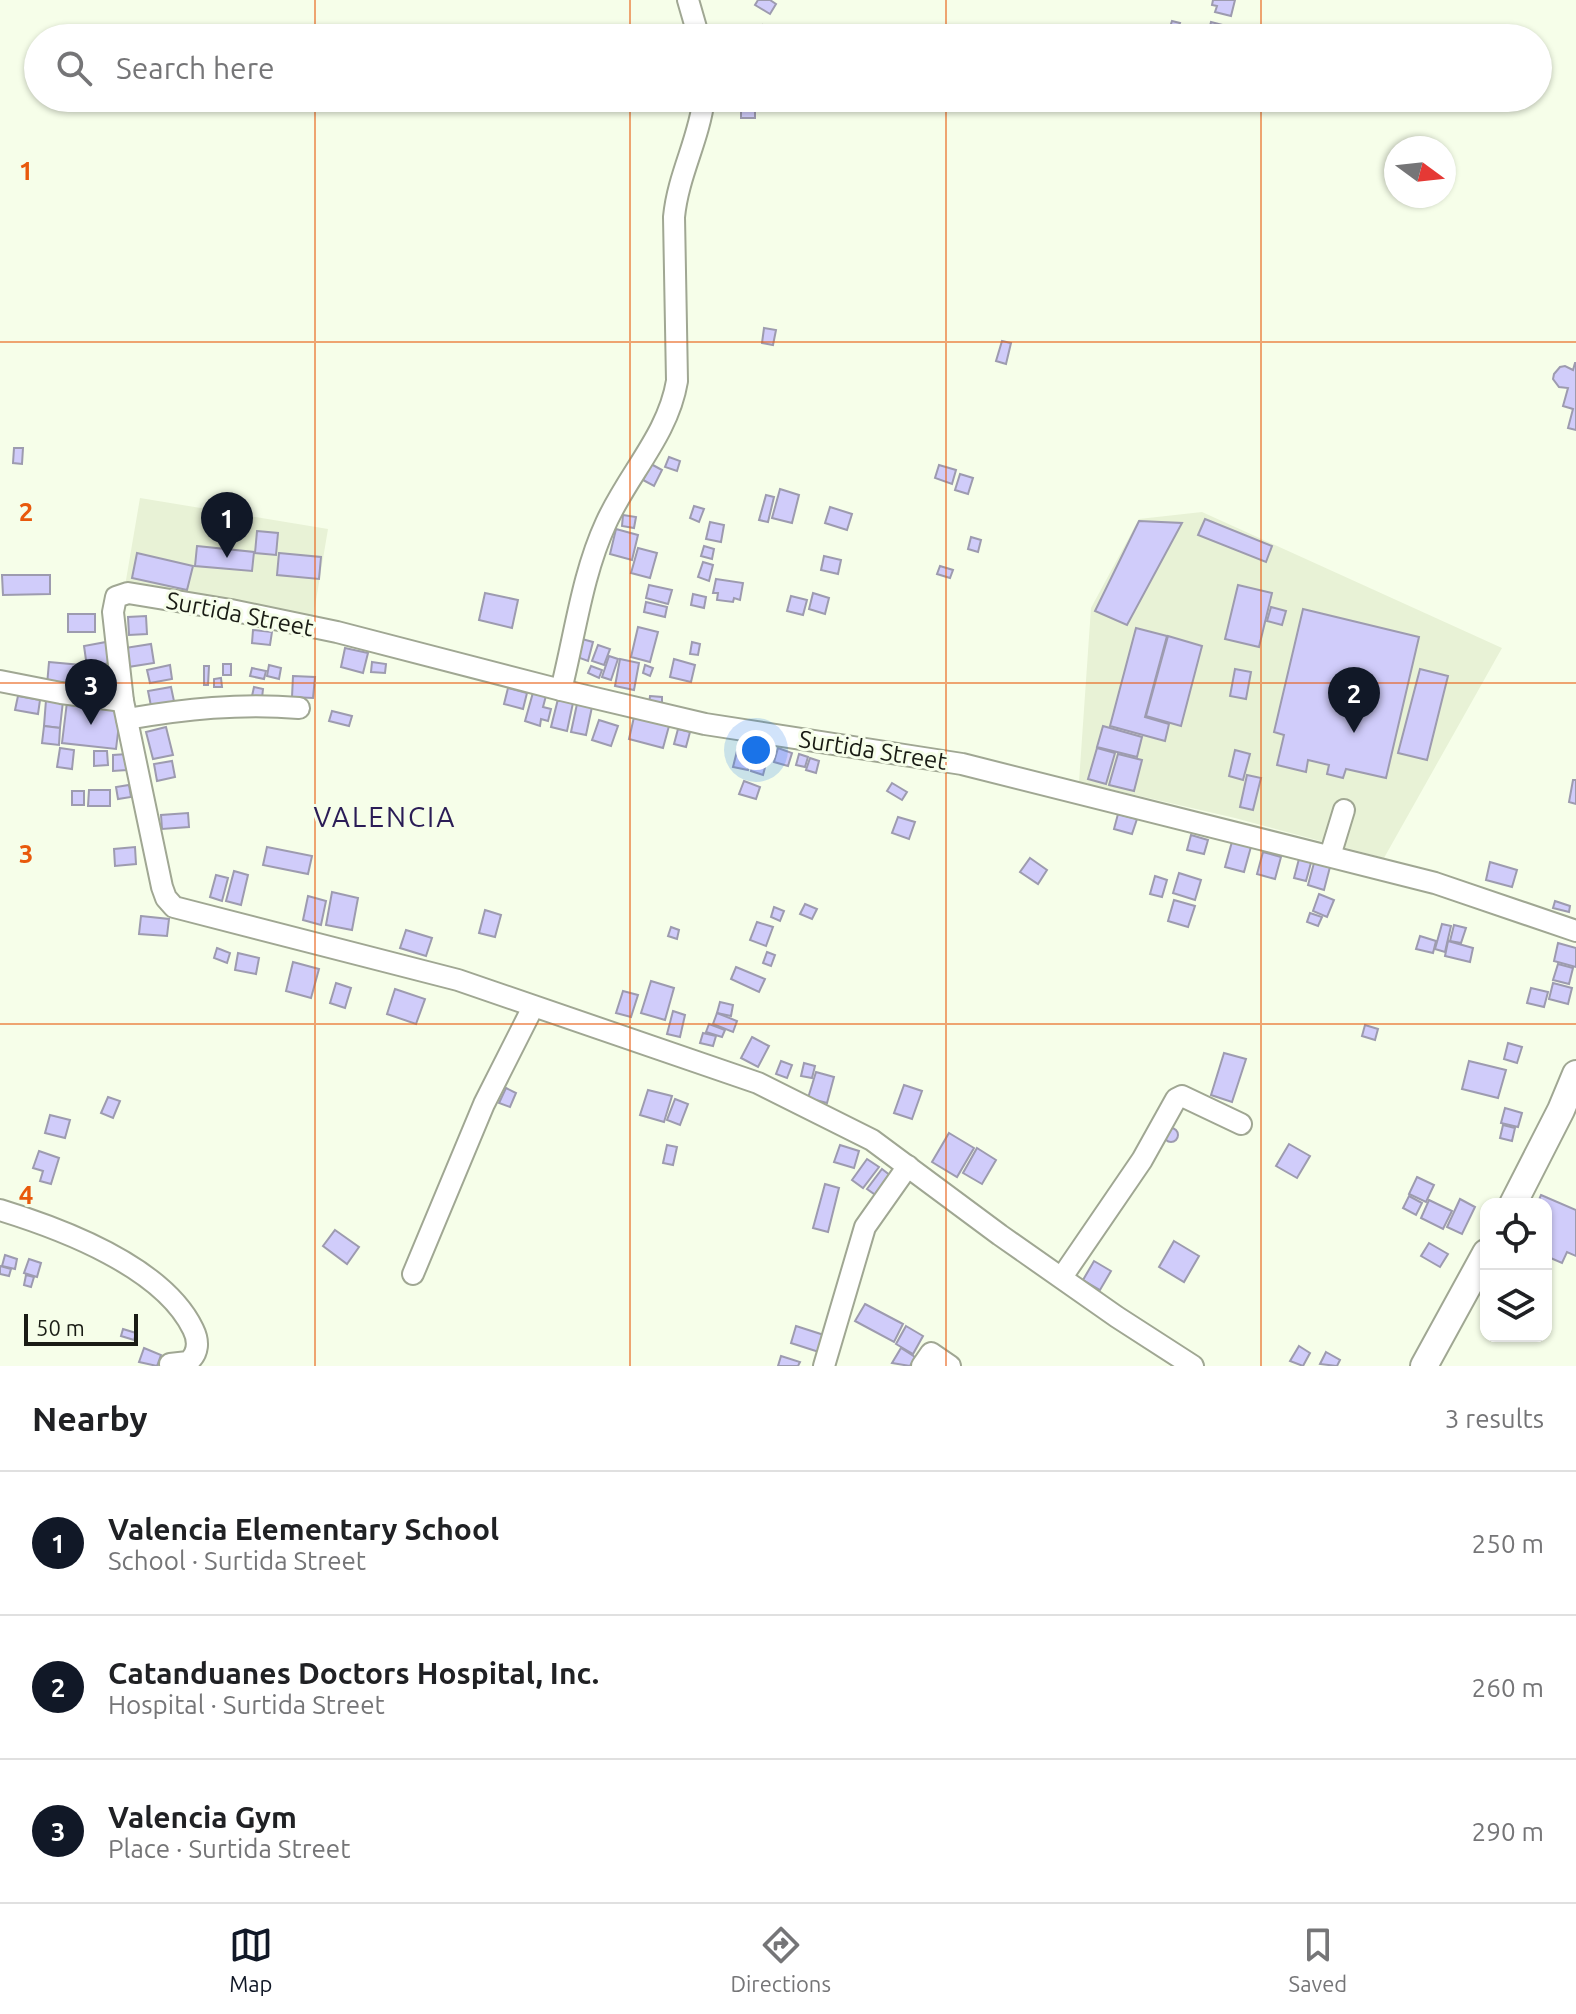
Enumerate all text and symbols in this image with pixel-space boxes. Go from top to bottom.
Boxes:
search box [24,24,1552,112]
icon: search [52,46,96,90]
text: Search here [116,51,275,85]
north arrow [1384,136,1456,208]
text: 1 [19,156,33,185]
pin: 1 [201,492,253,558]
text: 2 [19,497,33,526]
street label: Surtida Street [164,586,317,642]
pin: 3 [65,659,117,725]
pin: 2 [1328,667,1380,733]
street label: Surtida Street [797,725,950,775]
your location [736,730,776,770]
district label: VALENCIA [313,801,457,832]
text: 3 [19,839,33,868]
text: 4 [19,1180,33,1209]
map controls [1480,1198,1552,1342]
button: locate [1480,1198,1552,1270]
button: layers [1480,1270,1552,1342]
scale bar [24,1310,138,1346]
text: 50 m [36,1315,85,1340]
text: Nearby [32,1399,147,1437]
text: 3 results [1445,1404,1544,1433]
text: Valencia Elementary School [108,1512,499,1546]
text: 1 [51,1529,65,1558]
text: 250 m [1472,1529,1544,1558]
text: School · Surtida Street [108,1546,366,1575]
text: Catanduanes Doctors Hospital, Inc. [108,1656,599,1690]
text: 2 [51,1673,65,1702]
text: 260 m [1472,1673,1544,1702]
text: Hospital · Surtida Street [108,1690,385,1719]
text: Valencia Gym [108,1800,297,1834]
text: 3 [51,1817,65,1846]
text: 290 m [1472,1817,1544,1846]
text: Place · Surtida Street [108,1834,350,1863]
tab: Map [229,1923,273,1996]
tab: Directions [730,1923,831,1996]
tab: Saved [1289,1923,1347,1996]

